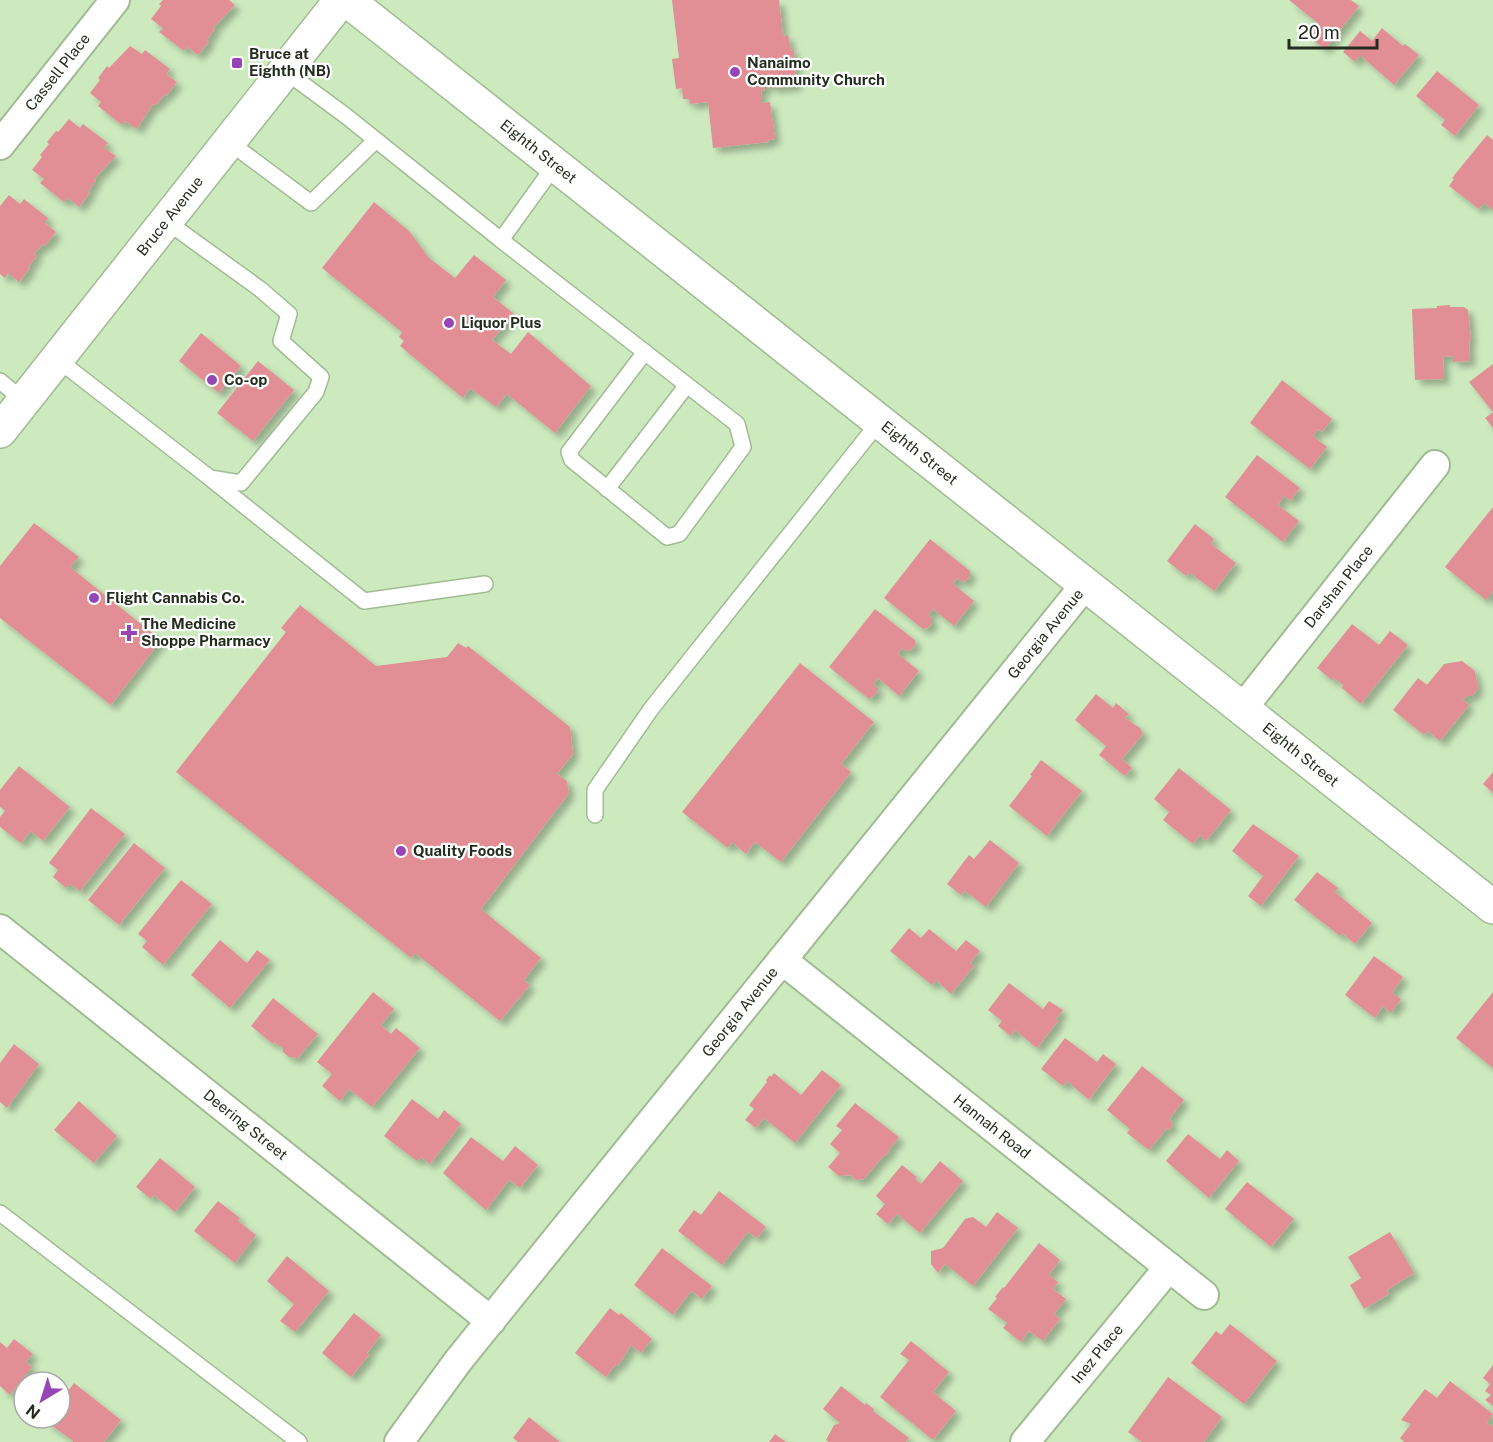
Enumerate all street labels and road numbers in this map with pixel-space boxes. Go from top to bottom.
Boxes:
street label: Cassell Place [22,30,93,114]
street label: Eighth Street [497,116,580,186]
street label: Bruce Avenue [133,173,206,259]
street label: Eighth Street [878,417,961,488]
street label: Darshan Place [1301,542,1376,631]
street label: Georgia Avenue [1004,585,1086,682]
street label: Eighth Street [1259,719,1342,790]
street label: Georgia Avenue [698,963,781,1060]
street label: Deering Street [200,1086,291,1163]
street label: Hannah Road [950,1091,1034,1162]
street label: Inez Place [1068,1321,1126,1386]

